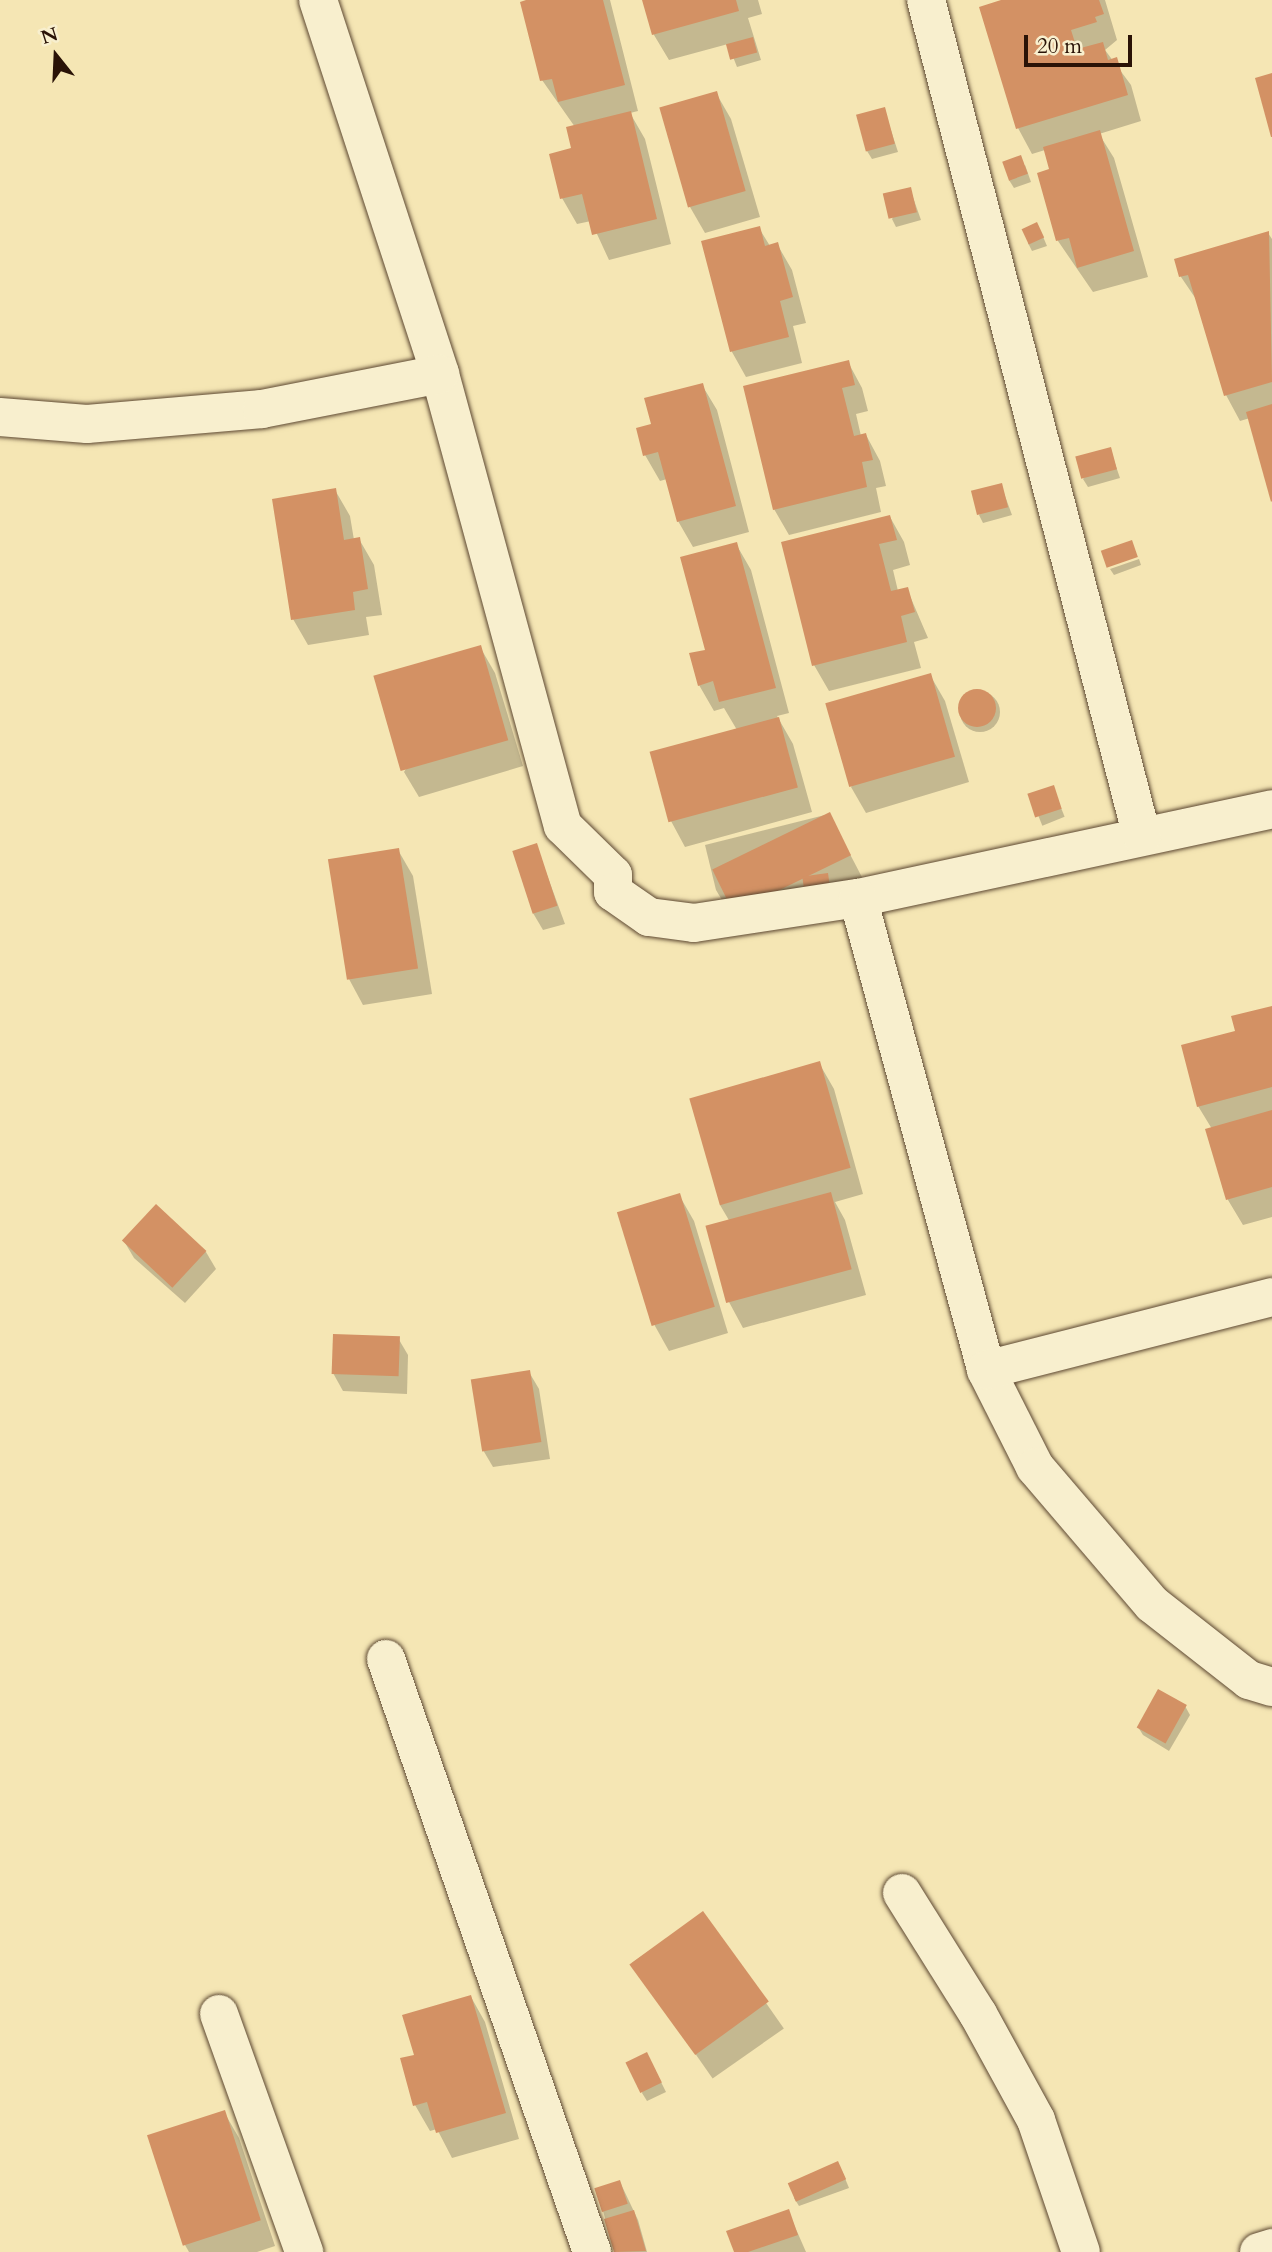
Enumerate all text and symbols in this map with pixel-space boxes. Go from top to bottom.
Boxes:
north arrow [21,21,91,91]
text: N [38,21,61,51]
scale bar [1027,21,1136,65]
text: 20 m [1037,32,1082,61]

